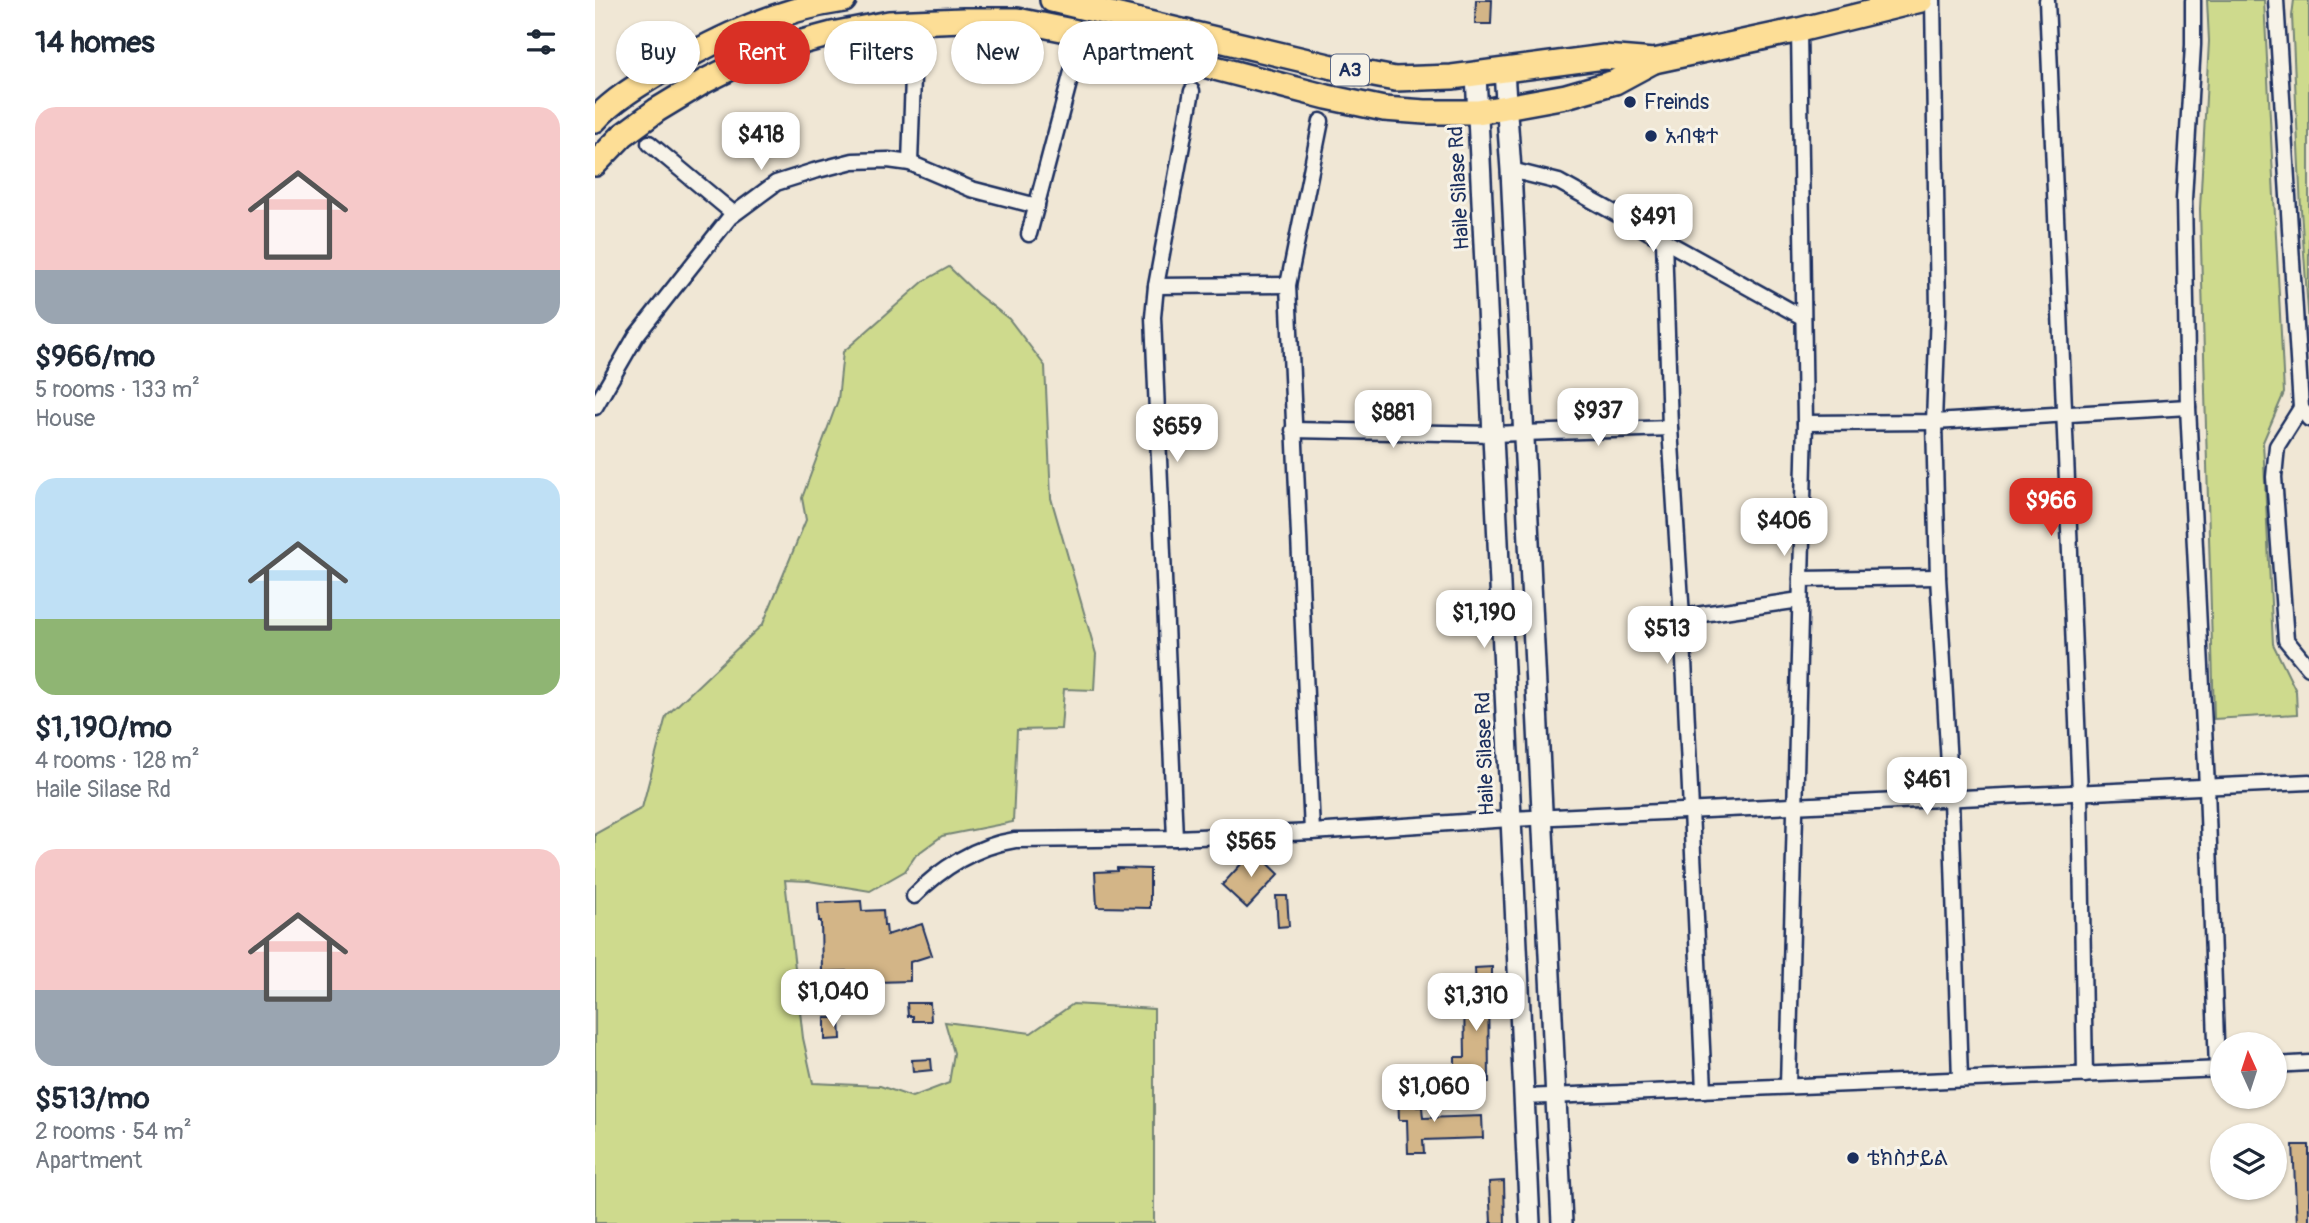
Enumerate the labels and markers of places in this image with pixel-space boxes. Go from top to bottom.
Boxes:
place label: Freinds [1644,89,1710,116]
marker: Freinds [1622,94,1638,110]
pin: $418 [720,113,802,172]
place label: አብቁተ [1665,123,1719,150]
marker: አብቁተ [1643,128,1659,144]
pin: $491 [1612,194,1694,254]
pin: $937 [1557,388,1639,448]
pin: $881 [1352,391,1434,450]
pin: $659 [1136,405,1218,464]
pin: $966 [2010,478,2092,538]
pin: $406 [1743,498,1825,558]
pin: $1,190 [1427,590,1541,650]
pin: $513 [1626,606,1708,666]
pin: $461 [1886,758,1968,817]
pin: $565 [1210,820,1292,879]
pin: $1,040 [776,970,890,1029]
pin: $1,310 [1419,974,1533,1033]
pin: $1,060 [1377,1064,1491,1124]
place label: ቴክስታይል [1867,1145,1948,1172]
marker: ቴክስታይል [1845,1150,1861,1166]

